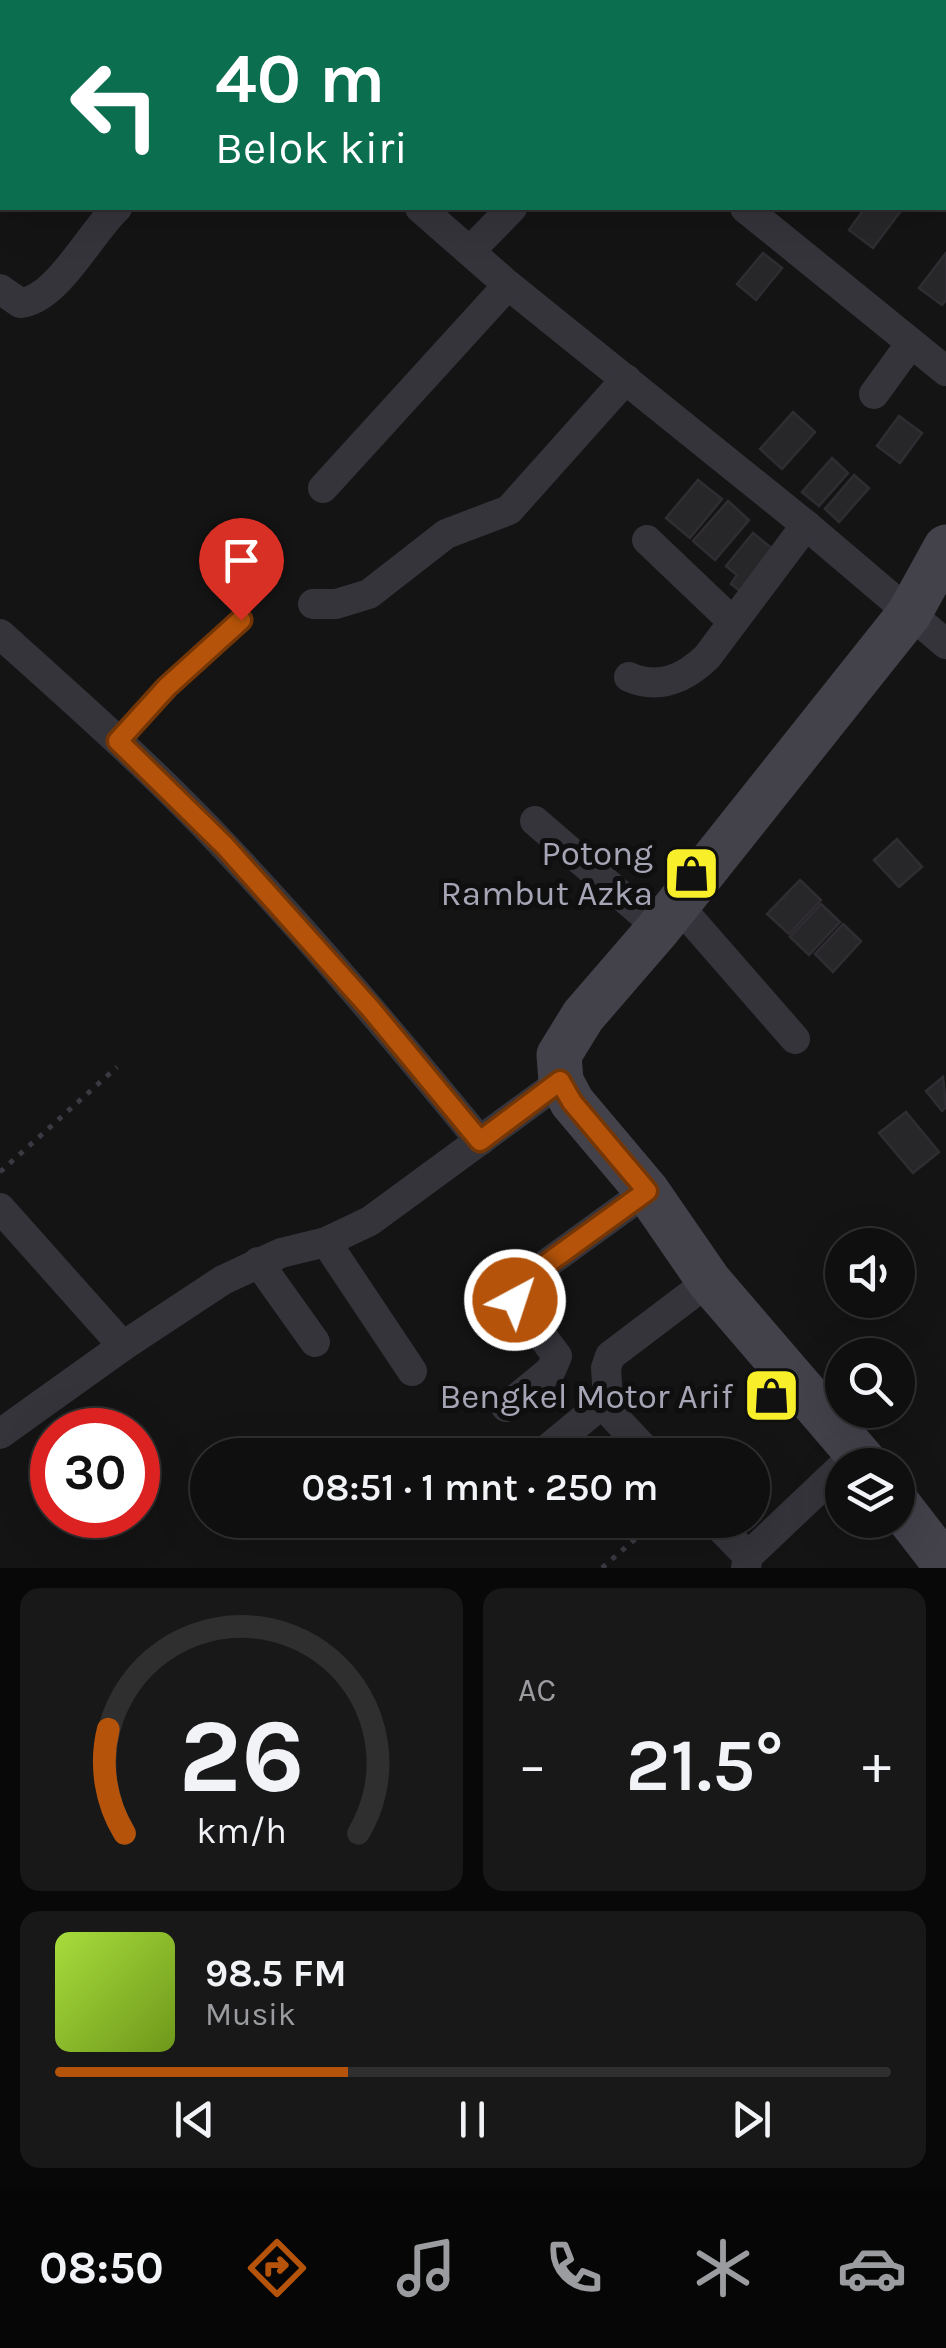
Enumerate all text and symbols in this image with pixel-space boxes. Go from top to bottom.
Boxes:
text: 40 m [215,38,385,120]
icon: left [50,40,180,170]
text: Belok kiri [215,122,408,174]
pin [199,518,284,621]
icon: arrive [214,533,269,588]
place label: Potong Rambut Azka [440,833,653,914]
shop icon: Potong Rambut Azka [662,843,722,903]
map controls [825,1228,915,1538]
button: sound [825,1228,915,1318]
position arrow [463,1248,567,1352]
button: search [825,1338,915,1428]
shop icon: Bengkel Motor Arif [742,1366,802,1426]
place label: Bengkel Motor Arif [439,1376,734,1417]
speed limit sign: 30 [30,1408,160,1538]
button: layers [825,1448,915,1538]
text: 08:51 · 1 mnt · 250 m [302,1465,658,1510]
text: AC [518,1672,556,1709]
text: 26 [178,1696,305,1817]
text: 21.5° [626,1721,783,1809]
text: − [518,1733,547,1797]
text: + [862,1733,891,1797]
text: km/h [196,1810,287,1852]
text: 98.5 FM [205,1951,347,1996]
text: Musik [205,1996,296,2033]
icon: previous [167,2092,222,2147]
icon: pause [445,2092,500,2147]
icon: next [724,2092,779,2147]
icon: directions [242,2233,312,2303]
icon: music [391,2233,461,2303]
icon: phone [539,2233,609,2303]
icon: climate [688,2233,758,2303]
icon: car [837,2233,907,2303]
text: 08:50 [39,2242,164,2294]

